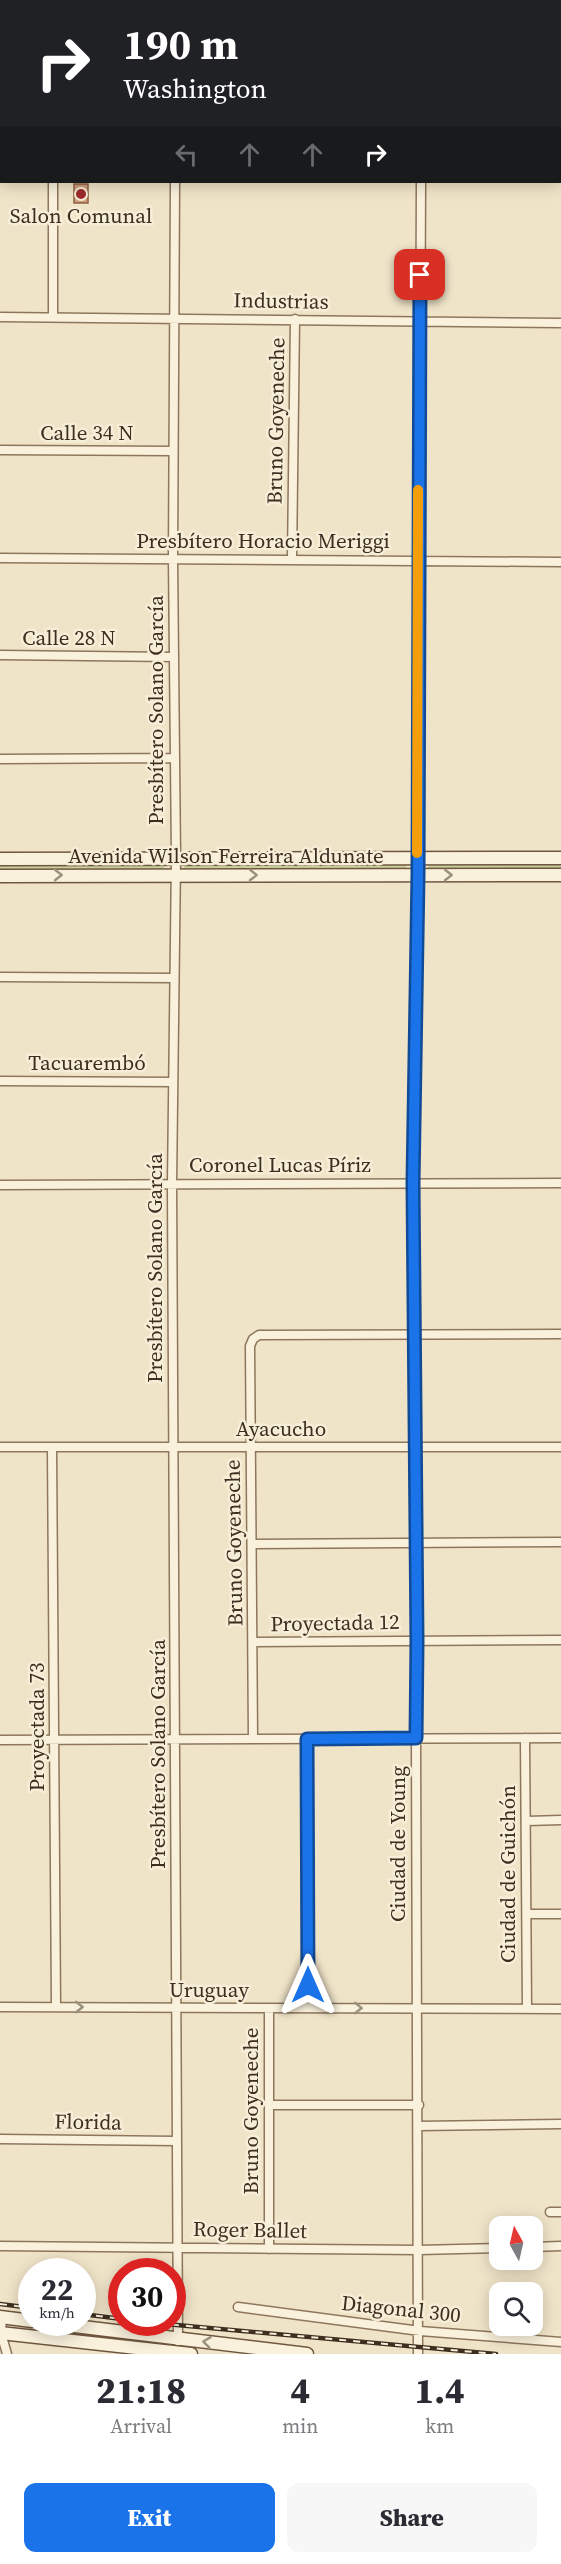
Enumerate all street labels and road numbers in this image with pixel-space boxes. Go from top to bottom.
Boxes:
street label: Industrias [233,285,329,316]
street label: Bruno Goyeneche [260,337,291,505]
street label: Calle 34 N [40,418,134,447]
street label: Presbítero Horacio Meriggi [136,526,390,555]
street label: Presbítero Solano García [141,595,170,825]
street label: Calle 28 N [22,623,116,652]
street label: Avenida Wilson Ferreira Aldunate [68,841,384,870]
street label: Tacuarembó [28,1048,146,1077]
street label: Coronel Lucas Píriz [189,1150,371,1179]
street label: Presbítero Solano García [140,1153,169,1383]
street label: Ayacucho [236,1414,326,1443]
street label: Bruno Goyeneche [218,1459,249,1627]
street label: Proyectada 12 [270,1607,400,1638]
street label: Presbítero Solano García [143,1639,172,1869]
street label: Proyectada 73 [22,1662,51,1792]
street label: Ciudad de Young [383,1766,412,1922]
street label: Ciudad de Guichón [493,1785,522,1963]
street label: Uruguay [169,1975,249,2004]
street label: Bruno Goyeneche [236,2028,265,2194]
street label: Florida [54,2106,122,2137]
street label: Roger Ballet [193,2214,307,2245]
street label: Diagonal 300 [340,2288,462,2329]

